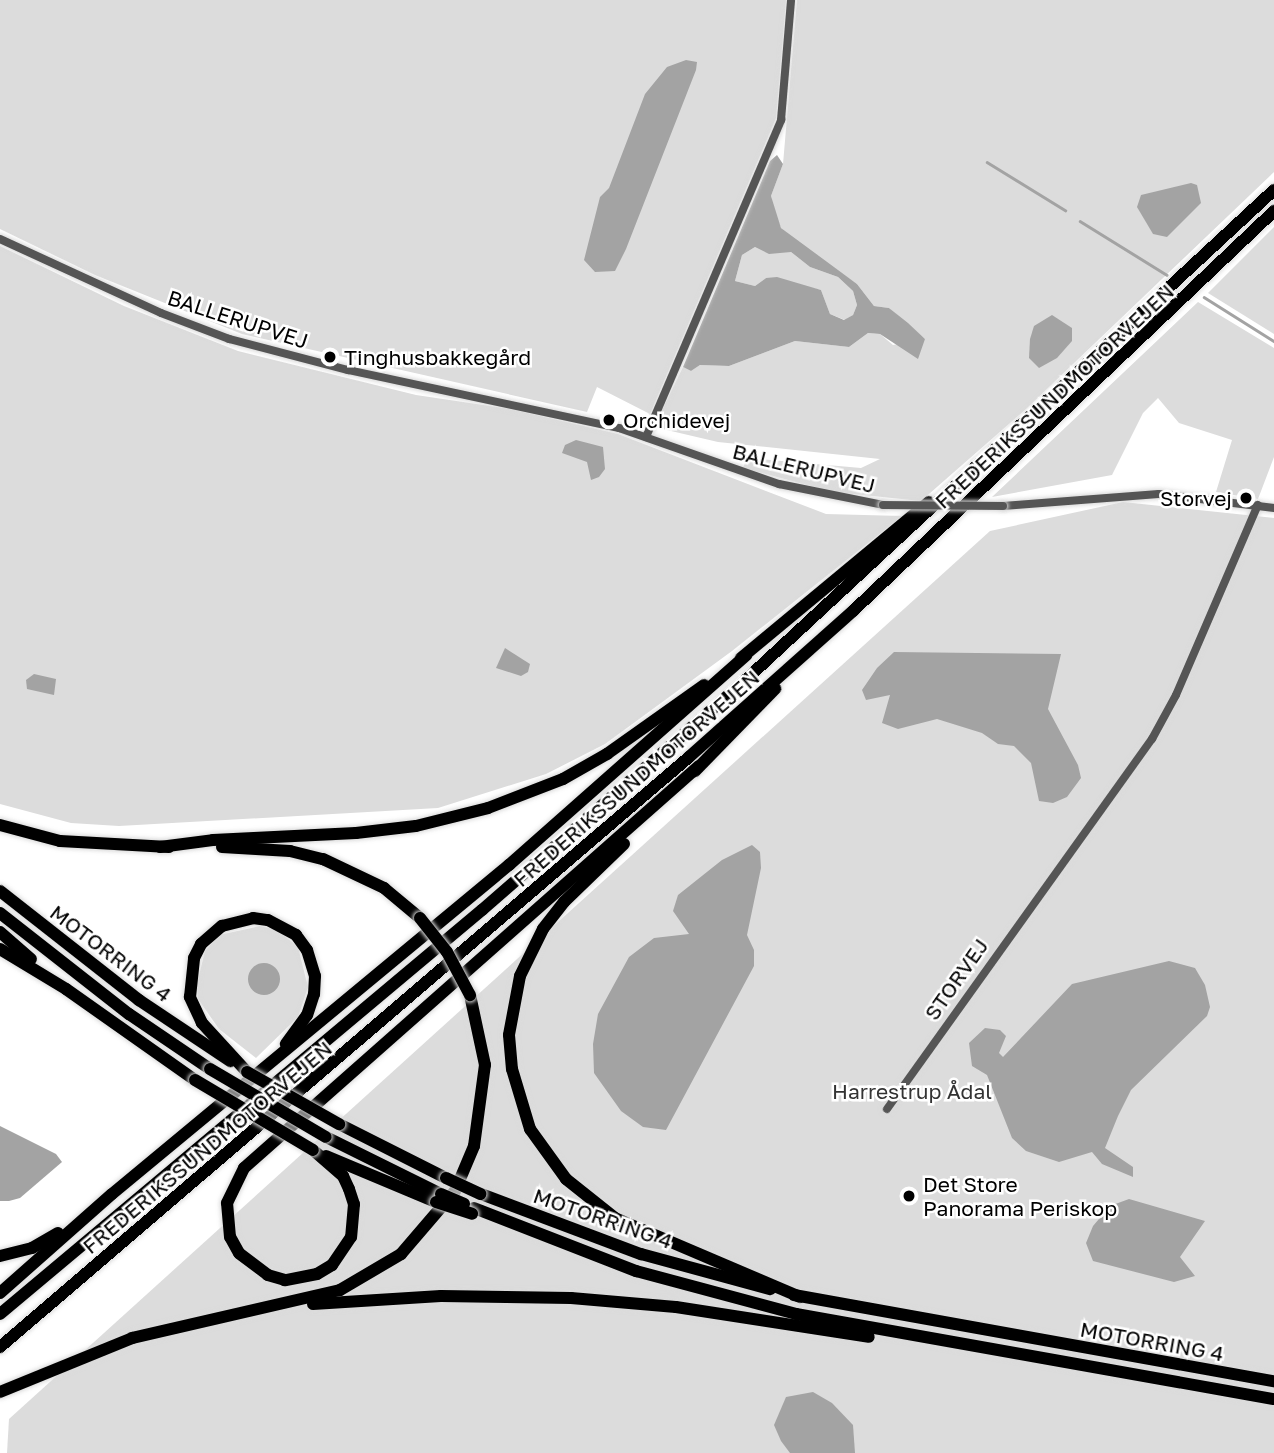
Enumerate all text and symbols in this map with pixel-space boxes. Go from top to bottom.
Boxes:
street label: FREDERIKSSUNDMOTORVEJEN [929,279,1179,513]
street label: BALLERUPVEJ [165,284,311,354]
place label: Tinghusbakkegård [344,344,531,370]
marker: Tinghusbakkegård [322,349,338,365]
place label: Orchidevej [623,407,730,433]
marker: Orchidevej [601,412,617,428]
street label: BALLERUPVEJ [730,438,878,498]
place label: Storvej [1160,485,1232,511]
marker: Storvej [1238,490,1254,506]
street label: FREDERIKSSUNDMOTORVEJEN [508,664,764,892]
street label: MOTORRING 4 [45,899,177,1007]
street label: STORVEJ [919,933,993,1025]
street label: FREDERIKSSUNDMOTORVEJEN [77,1035,337,1259]
park label: Harrestrup Ådal [832,1078,992,1104]
place label: Det Store Panorama Periskop [923,1171,1117,1221]
street label: MOTORRING 4 [530,1182,676,1254]
marker: Det Store Panorama Periskop [901,1188,917,1204]
street label: MOTORRING 4 [1078,1316,1226,1366]

